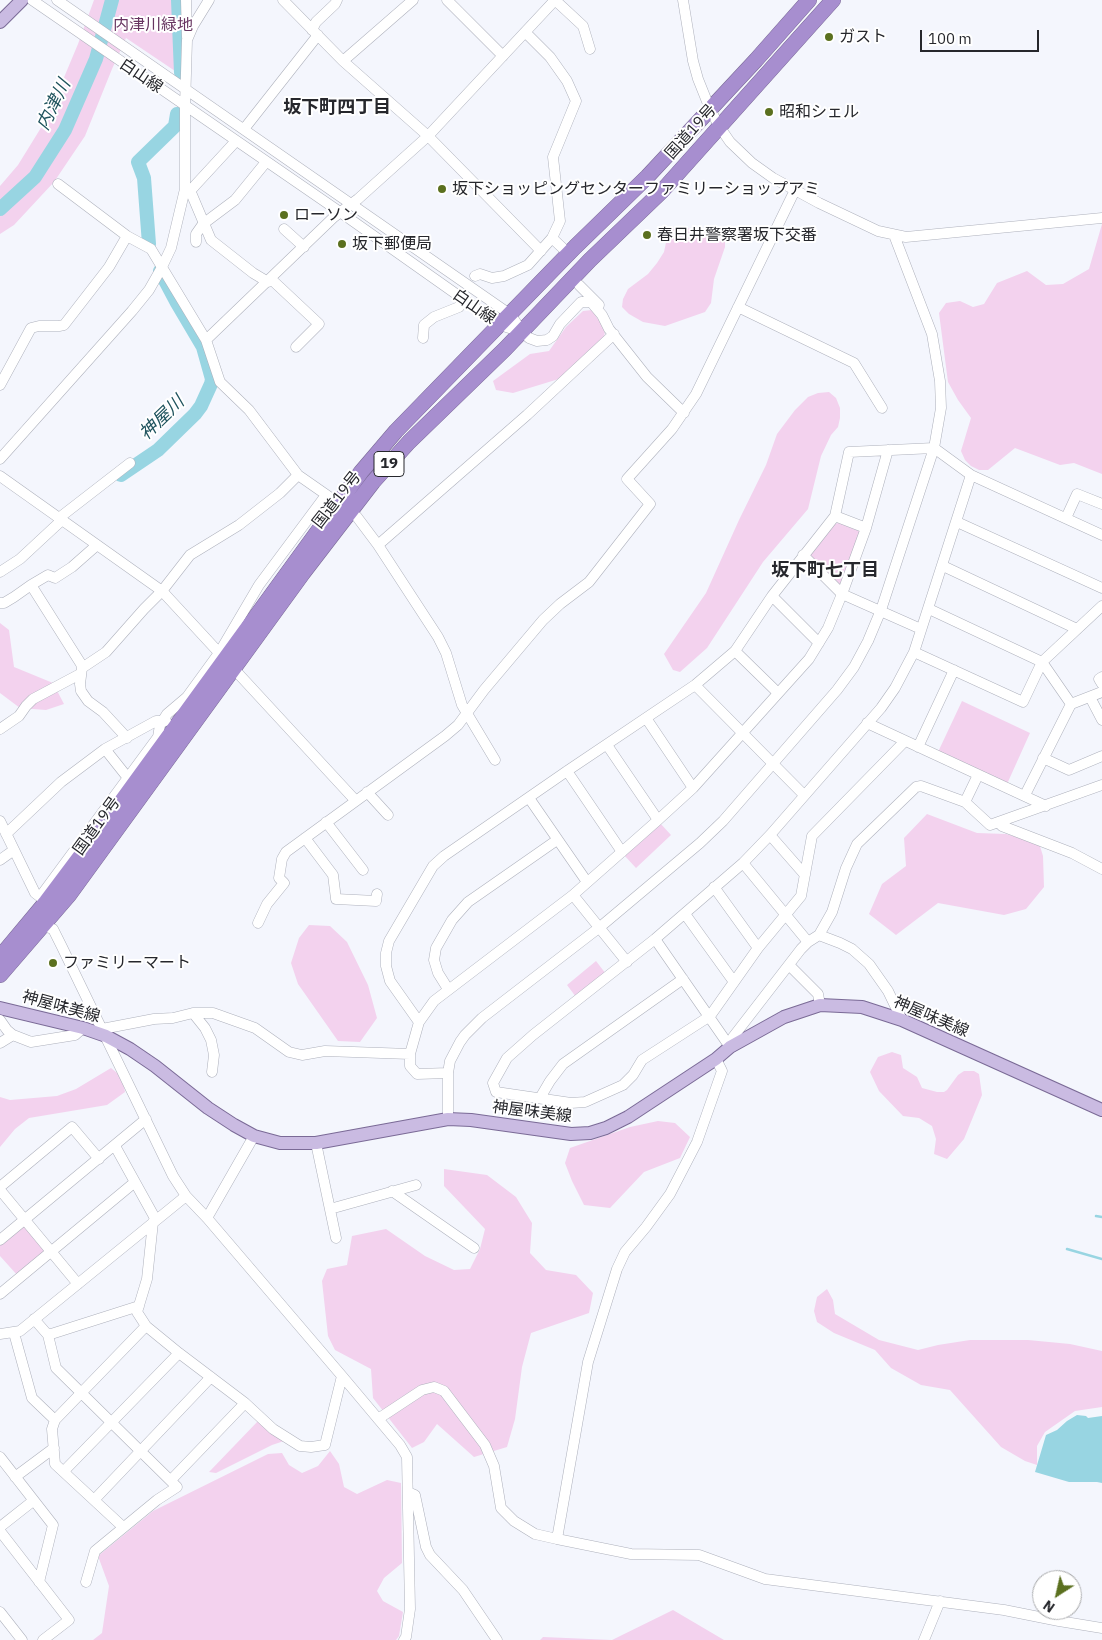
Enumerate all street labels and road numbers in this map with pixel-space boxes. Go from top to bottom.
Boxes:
street label: 白山線 [116,55,166,97]
street label: 国道19号 [661,101,721,163]
street label: 白山線 [449,285,499,329]
road number: 19 [374,452,404,476]
street label: 国道19号 [309,468,365,532]
street label: 国道19号 [69,793,125,859]
street label: 神屋味美線 [20,987,102,1027]
street label: 神屋味美線 [890,993,972,1041]
street label: 神屋味美線 [491,1098,573,1126]

